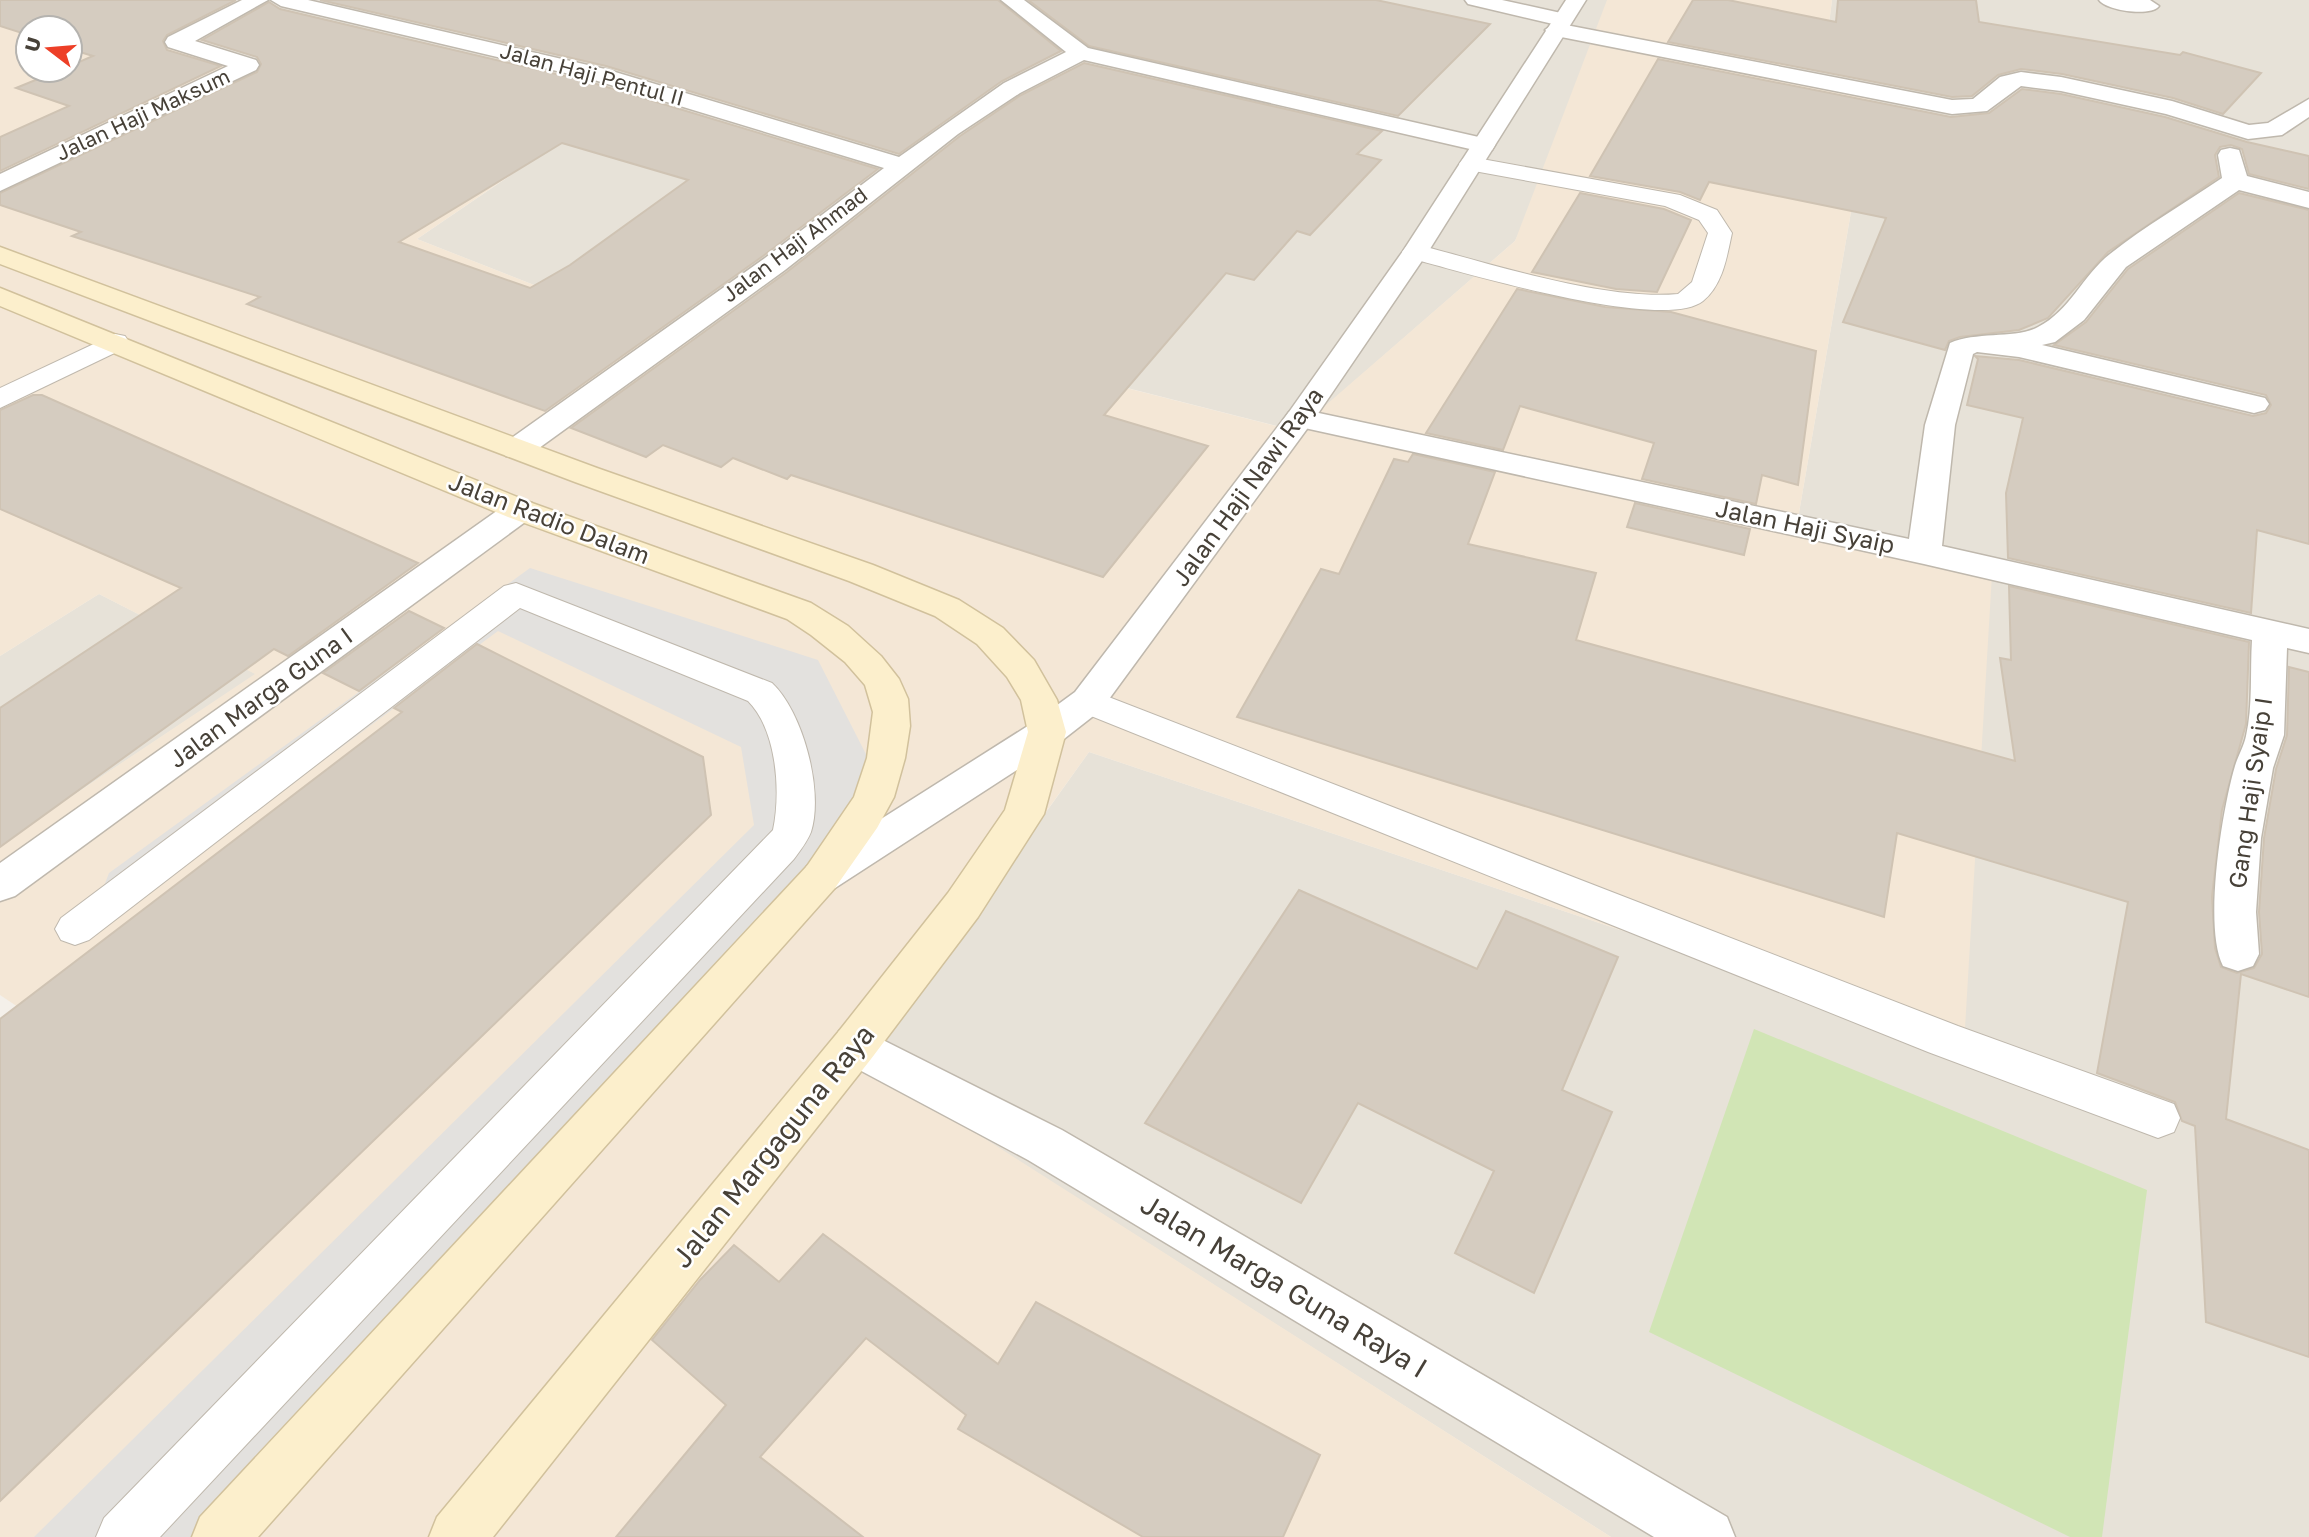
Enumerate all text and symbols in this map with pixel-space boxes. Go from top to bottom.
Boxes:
north arrow [14,14,84,84]
text: U [19,34,45,54]
street label: Jalan Haji Pentul II [497,37,687,111]
street label: Jalan Haji Maksum [52,62,234,166]
street label: Jalan Haji Ahmad [717,181,872,307]
street label: Jalan Haji Nawi Raya [1165,381,1329,591]
street label: Jalan Radio Dalam [445,466,654,569]
street label: Jalan Haji Syaip [1713,492,1897,559]
street label: Jalan Marga Guna I [163,620,358,773]
street label: Gang Haji Syaip I [2222,695,2277,890]
street label: Jalan Margaguna Raya [665,1018,881,1274]
street label: Jalan Marga Guna Raya I [1135,1187,1433,1384]

